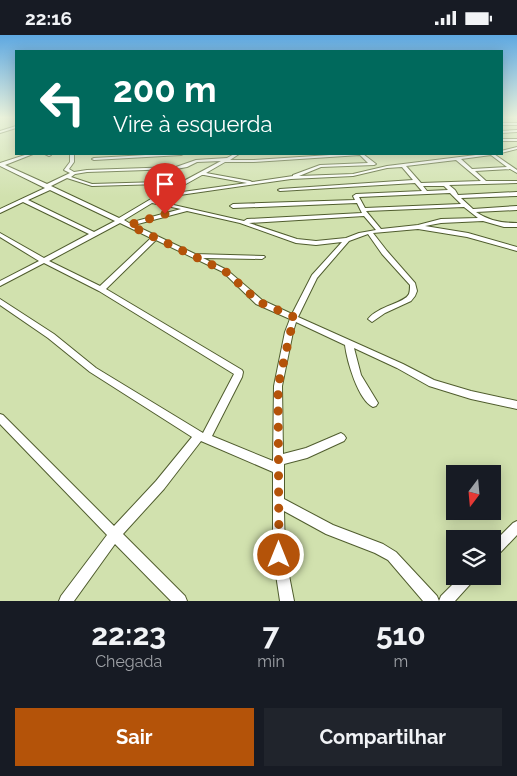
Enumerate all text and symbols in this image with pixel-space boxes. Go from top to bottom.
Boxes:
text: 22:16 [25,7,72,29]
text: 200 m [113,69,217,110]
icon: left [30,70,95,135]
text: Vire à esquerda [113,111,272,137]
pin [144,163,186,214]
icon: arrive [151,170,179,198]
north arrow [446,465,501,520]
map controls [446,465,501,585]
position arrow [252,528,304,580]
button: layers [446,530,501,585]
text: 22:23 [91,617,166,652]
text: 7 [263,617,279,652]
text: 510 [376,617,426,652]
text: Chegada [95,652,162,671]
text: min [257,652,285,671]
text: m [394,652,408,671]
button: Sair [15,708,254,766]
button: Compartilhar [264,708,502,766]

